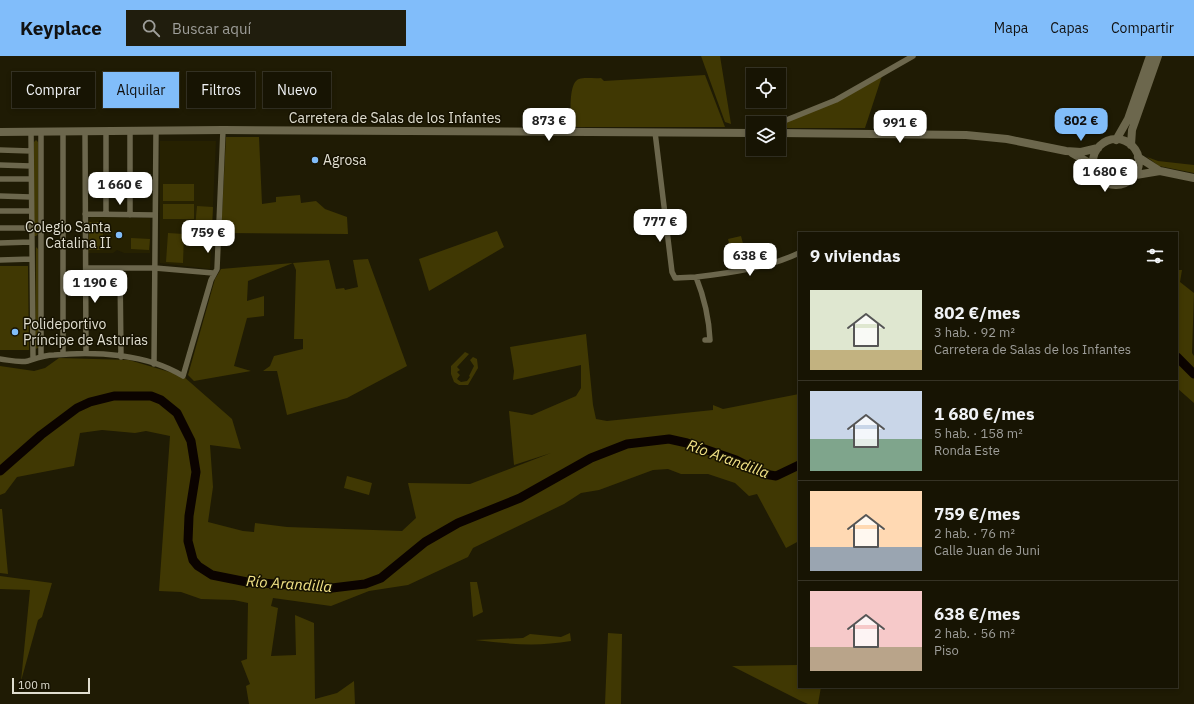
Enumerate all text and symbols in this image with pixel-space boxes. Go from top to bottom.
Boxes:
search box [126,10,406,46]
text: Keyplace [20,16,102,40]
icon: search [140,17,162,39]
text: Buscar aquí [172,19,251,38]
text: Mapa [994,19,1028,37]
text: Capas [1050,19,1089,37]
text: Compartir [1111,19,1174,37]
map controls [746,68,786,156]
button: locate [746,68,786,108]
chip: Comprar [12,72,95,108]
chip: Alquilar [103,72,179,108]
chip: Filtros [187,72,255,108]
chip: Nuevo [263,72,331,108]
pin: 873 € [521,108,577,142]
pin: 802 € [1053,108,1109,142]
street label: Carretera de Salas de los Infantes [289,109,501,127]
pin: 991 € [872,110,928,144]
text: 873 € [532,112,566,129]
text: 802 € [1064,112,1098,129]
text: 991 € [883,114,917,131]
button: layers [746,116,786,156]
place label: Agrosa [323,151,367,169]
marker: Agrosa [310,155,320,165]
pin: 1 680 € [1068,159,1142,193]
text: 1 680 € [1082,163,1128,180]
pin: 1 660 € [83,172,157,206]
text: 1 660 € [97,176,143,193]
pin: 777 € [632,209,688,243]
text: 777 € [643,213,677,230]
place label: Colegio Santa Catalina II [25,218,112,252]
pin: 759 € [180,220,236,254]
text: 759 € [191,224,225,241]
marker: Colegio Santa Catalina II [114,230,124,240]
pin: 638 € [722,243,778,277]
text: 9 viviendas [810,245,901,267]
icon: filters [1144,245,1166,267]
text: 638 € [733,247,767,264]
pin: 1 190 € [58,270,132,304]
text: 1 190 € [72,274,118,291]
text: 802 €/mes [934,302,1020,324]
icon: home [842,306,890,354]
place label: Polideportivo Príncipe de Asturias [23,315,148,349]
text: 3 hab. · 92 m² [934,324,1015,341]
marker: Polideportivo Príncipe de Asturias [10,327,20,337]
text: Carretera de Salas de los Infantes [934,341,1131,358]
text: 1 680 €/mes [934,403,1034,425]
icon: home [842,407,890,455]
text: 5 hab. · 158 m² [934,425,1023,442]
water label: Río Arandilla [684,435,772,482]
text: Ronda Este [934,442,1000,459]
text: 759 €/mes [934,503,1020,525]
icon: home [842,507,890,555]
text: 2 hab. · 76 m² [934,525,1015,542]
text: Calle Juan de Juni [934,542,1040,559]
water label: Río Arandilla [245,571,333,596]
text: 638 €/mes [934,603,1020,625]
icon: home [842,607,890,655]
text: 2 hab. · 56 m² [934,625,1015,642]
text: Piso [934,642,959,659]
scale bar [12,676,90,695]
text: 100 m [18,678,50,692]

